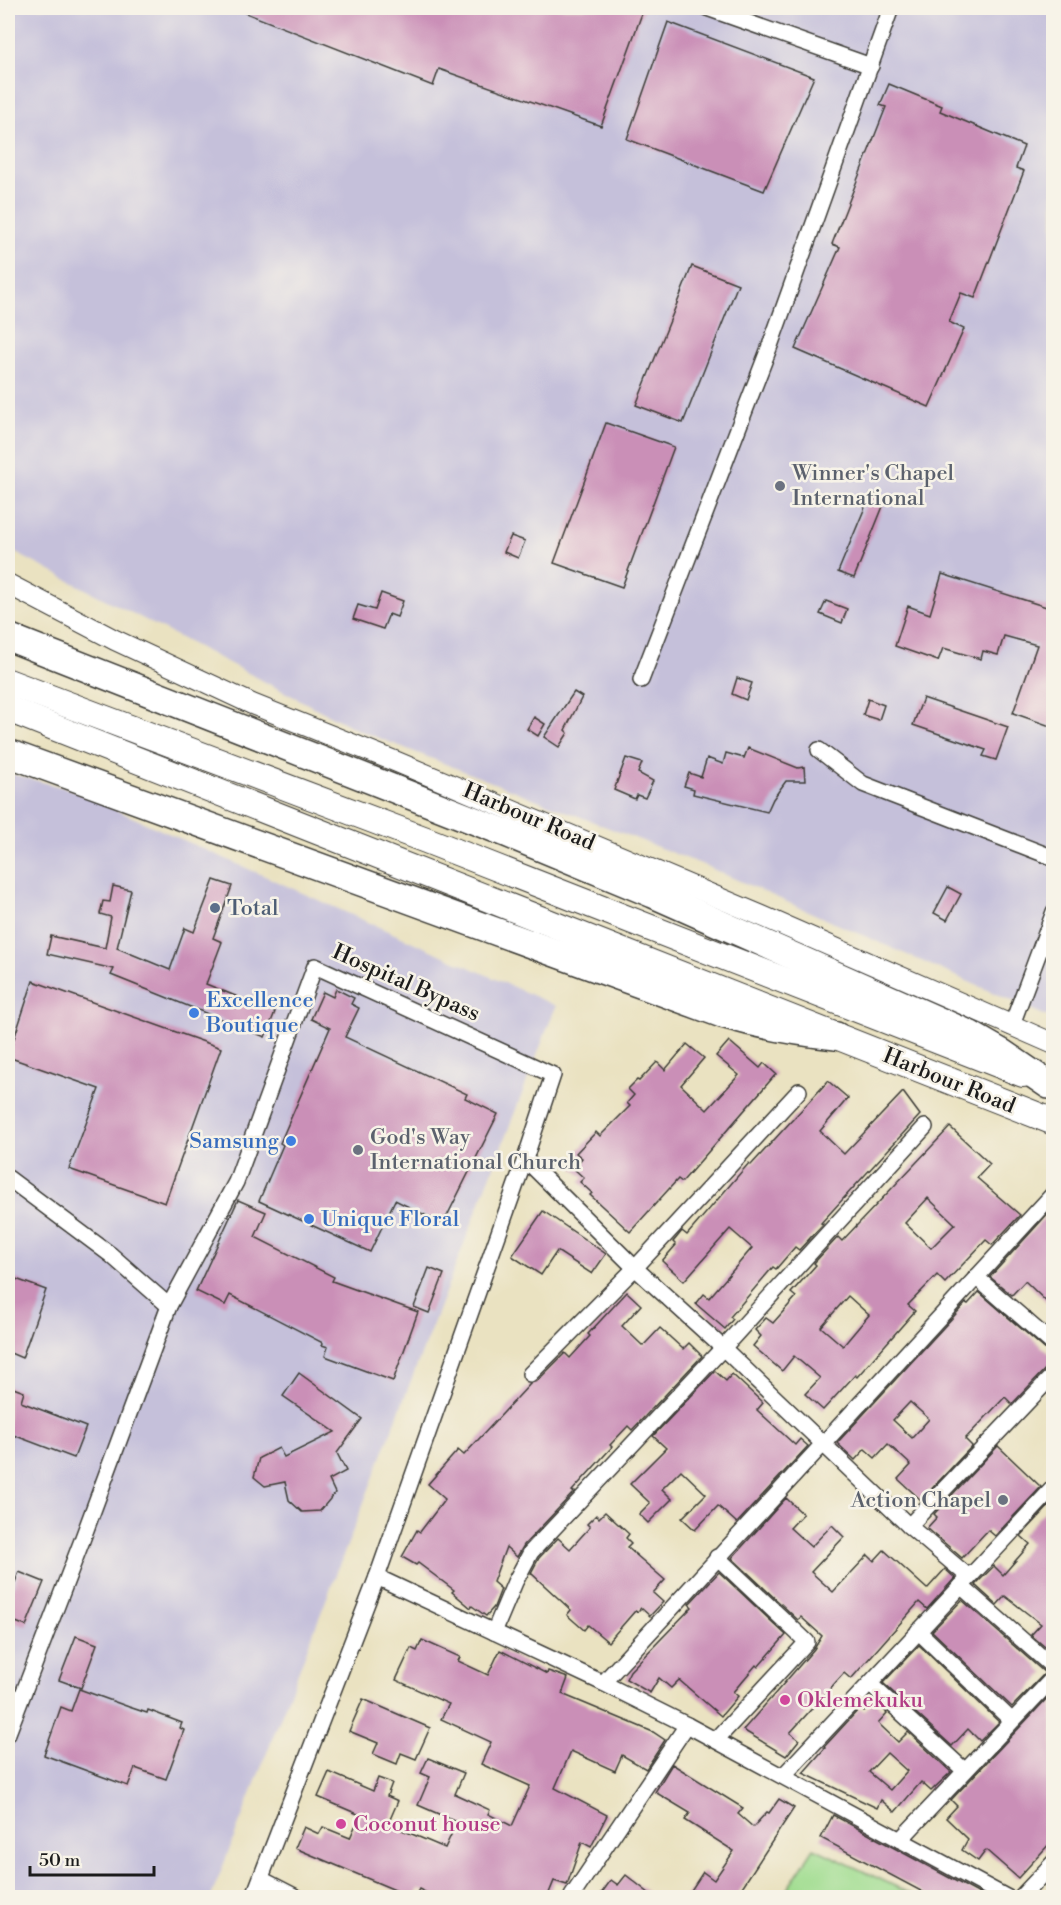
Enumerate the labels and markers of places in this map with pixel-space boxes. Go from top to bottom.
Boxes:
place label: Winner's Chapel International [791,460,955,512]
marker: Winner's Chapel International [773,479,787,493]
place label: Total [227,895,279,922]
marker: Total [208,901,222,915]
place label: Excellence Boutique [205,987,314,1039]
marker: Excellence Boutique [187,1006,201,1020]
place label: God's Way International Church [370,1124,581,1176]
place label: Samsung [189,1128,280,1155]
marker: Samsung [284,1134,298,1148]
marker: God's Way International Church [351,1143,365,1157]
place label: Unique Floral [321,1206,460,1233]
marker: Unique Floral [302,1212,316,1226]
place label: Action Chapel [850,1487,991,1514]
marker: Action Chapel [996,1493,1010,1507]
place label: Oklemekuku [797,1687,924,1714]
marker: Oklemekuku [778,1693,792,1707]
place label: Coconut house [353,1811,501,1838]
marker: Coconut house [334,1817,348,1831]

